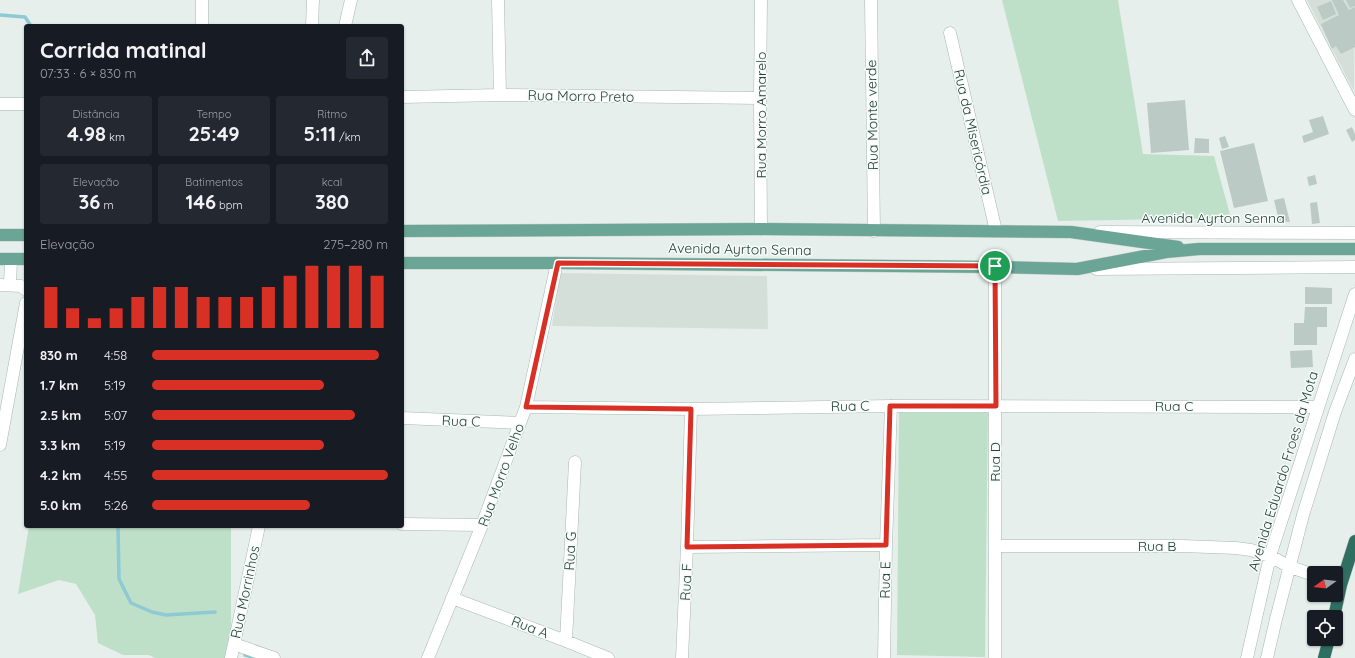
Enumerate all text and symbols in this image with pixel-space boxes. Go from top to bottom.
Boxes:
text: Corrida matinal [40,36,207,64]
button: share [346,37,388,79]
street label: Rua Morro Amarelo [752,51,770,179]
street label: Rua Monte verde [862,59,882,171]
text: 07:33 · 6 × 830 m [40,65,136,81]
street label: Rua da Misericórdia [950,67,996,197]
street label: Rua Morro Preto [527,86,635,106]
text: Distância [73,107,119,121]
text: Tempo [197,107,231,121]
text: Ritmo [317,107,347,121]
text: 4.98 [67,121,106,146]
text: 25:49 [188,121,240,146]
text: 5:11 [303,121,336,146]
text: km [106,130,125,144]
text: /km [336,130,361,144]
text: Elevação [73,175,119,189]
text: Batimentos [185,175,243,189]
text: kcal [322,175,342,189]
text: 36 [79,189,100,214]
text: 146 [186,189,216,214]
text: 380 [315,189,349,214]
text: m [100,198,113,212]
text: bpm [216,198,242,212]
street label: Avenida Ayrton Senna [1141,209,1285,227]
text: Elevação [40,236,95,252]
text: 275–280 m [323,236,388,252]
street label: Avenida Ayrton Senna [668,239,812,259]
pin [978,249,1012,283]
icon: arrive [984,255,1006,277]
text: 830 m [40,347,78,363]
text: 4:58 [104,347,127,363]
street label: Avenida Eduardo Froes da Mota [1244,369,1322,573]
text: 1.7 km [40,377,78,393]
text: 5:19 [104,377,126,393]
street label: Rua C [831,397,869,415]
street label: Rua C [1155,397,1193,415]
text: 2.5 km [40,407,81,423]
text: 5:07 [104,407,127,423]
street label: Rua C [441,411,481,431]
street label: Rua Morro Velho [474,421,528,529]
text: 3.3 km [40,437,80,453]
text: 5:19 [104,437,126,453]
street label: Rua D [986,442,1004,482]
text: 4.2 km [40,467,81,483]
text: 4:55 [104,467,127,483]
text: 5.0 km [40,497,81,513]
text: 5:26 [104,497,128,513]
street label: Rua G [560,531,580,571]
street label: Rua B [1138,537,1176,555]
street label: Rua Morrinhos [226,544,264,640]
street label: Rua E [876,561,894,599]
street label: Rua F [676,563,696,601]
north arrow [1307,566,1343,602]
map controls [1307,566,1343,646]
button: locate [1307,610,1343,646]
street label: Rua A [509,612,551,642]

